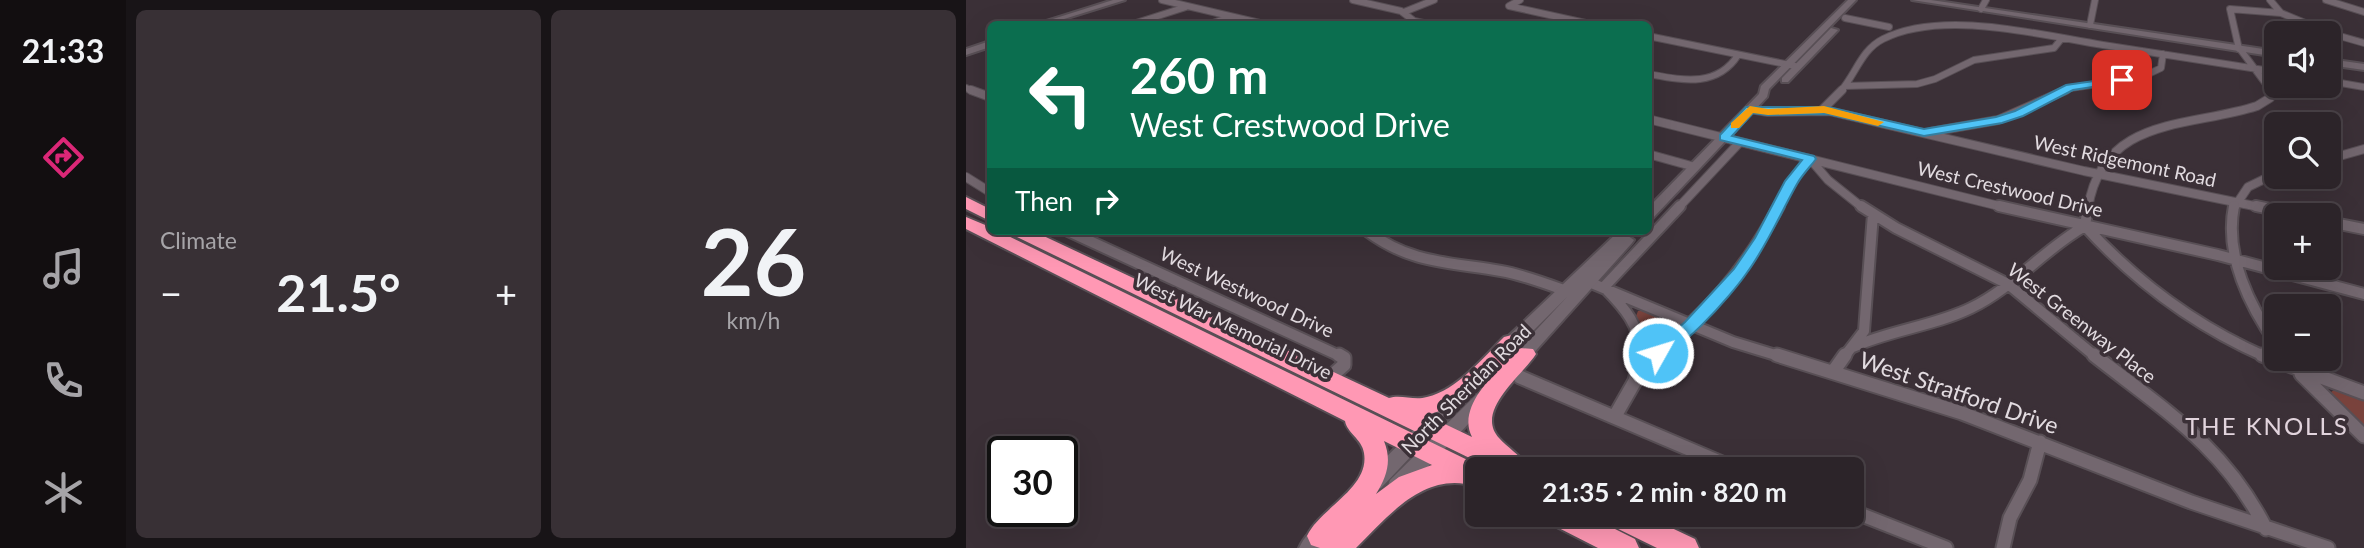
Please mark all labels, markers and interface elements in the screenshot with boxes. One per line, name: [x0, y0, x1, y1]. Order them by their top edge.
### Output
map controls: [2264, 21, 2341, 371]
button: sound: [2264, 21, 2341, 98]
text: 21:33: [22, 31, 104, 70]
text: 260 m: [1130, 46, 1268, 104]
icon: left: [1015, 49, 1106, 140]
pin: [2092, 50, 2152, 110]
icon: arrive: [2103, 61, 2141, 99]
text: West Crestwood Drive: [1130, 105, 1450, 144]
button: search: [2264, 112, 2341, 189]
street label: West Ridgemont Road: [2032, 130, 2218, 191]
icon: directions: [39, 133, 88, 182]
street label: West Crestwood Drive: [1915, 156, 2105, 221]
icon: right: [1087, 182, 1125, 220]
text: Then: [1015, 185, 1073, 217]
button: +: [2264, 203, 2341, 280]
text: 26: [701, 206, 806, 315]
text: Climate: [160, 226, 237, 254]
street label: West Westwood Drive: [1157, 241, 1338, 342]
icon: music: [39, 244, 88, 293]
street label: West Greenway Place: [2004, 258, 2161, 388]
text: 21.5°: [276, 261, 401, 323]
street label: West War Memorial Drive: [1131, 268, 1336, 383]
text: −: [160, 270, 182, 316]
text: +: [495, 270, 517, 316]
button: −: [2264, 294, 2341, 371]
text: km/h: [727, 306, 780, 334]
position arrow: [1621, 316, 1695, 390]
street label: North Sheridan Road: [1396, 319, 1535, 458]
street label: West Stratford Drive: [1856, 345, 2062, 439]
icon: phone: [39, 356, 88, 405]
district label: THE KNOLLS: [2185, 411, 2349, 440]
speed limit sign: 30: [987, 436, 1078, 527]
icon: climate: [39, 468, 88, 517]
text: 21:35 · 2 min · 820 m: [1542, 476, 1787, 508]

